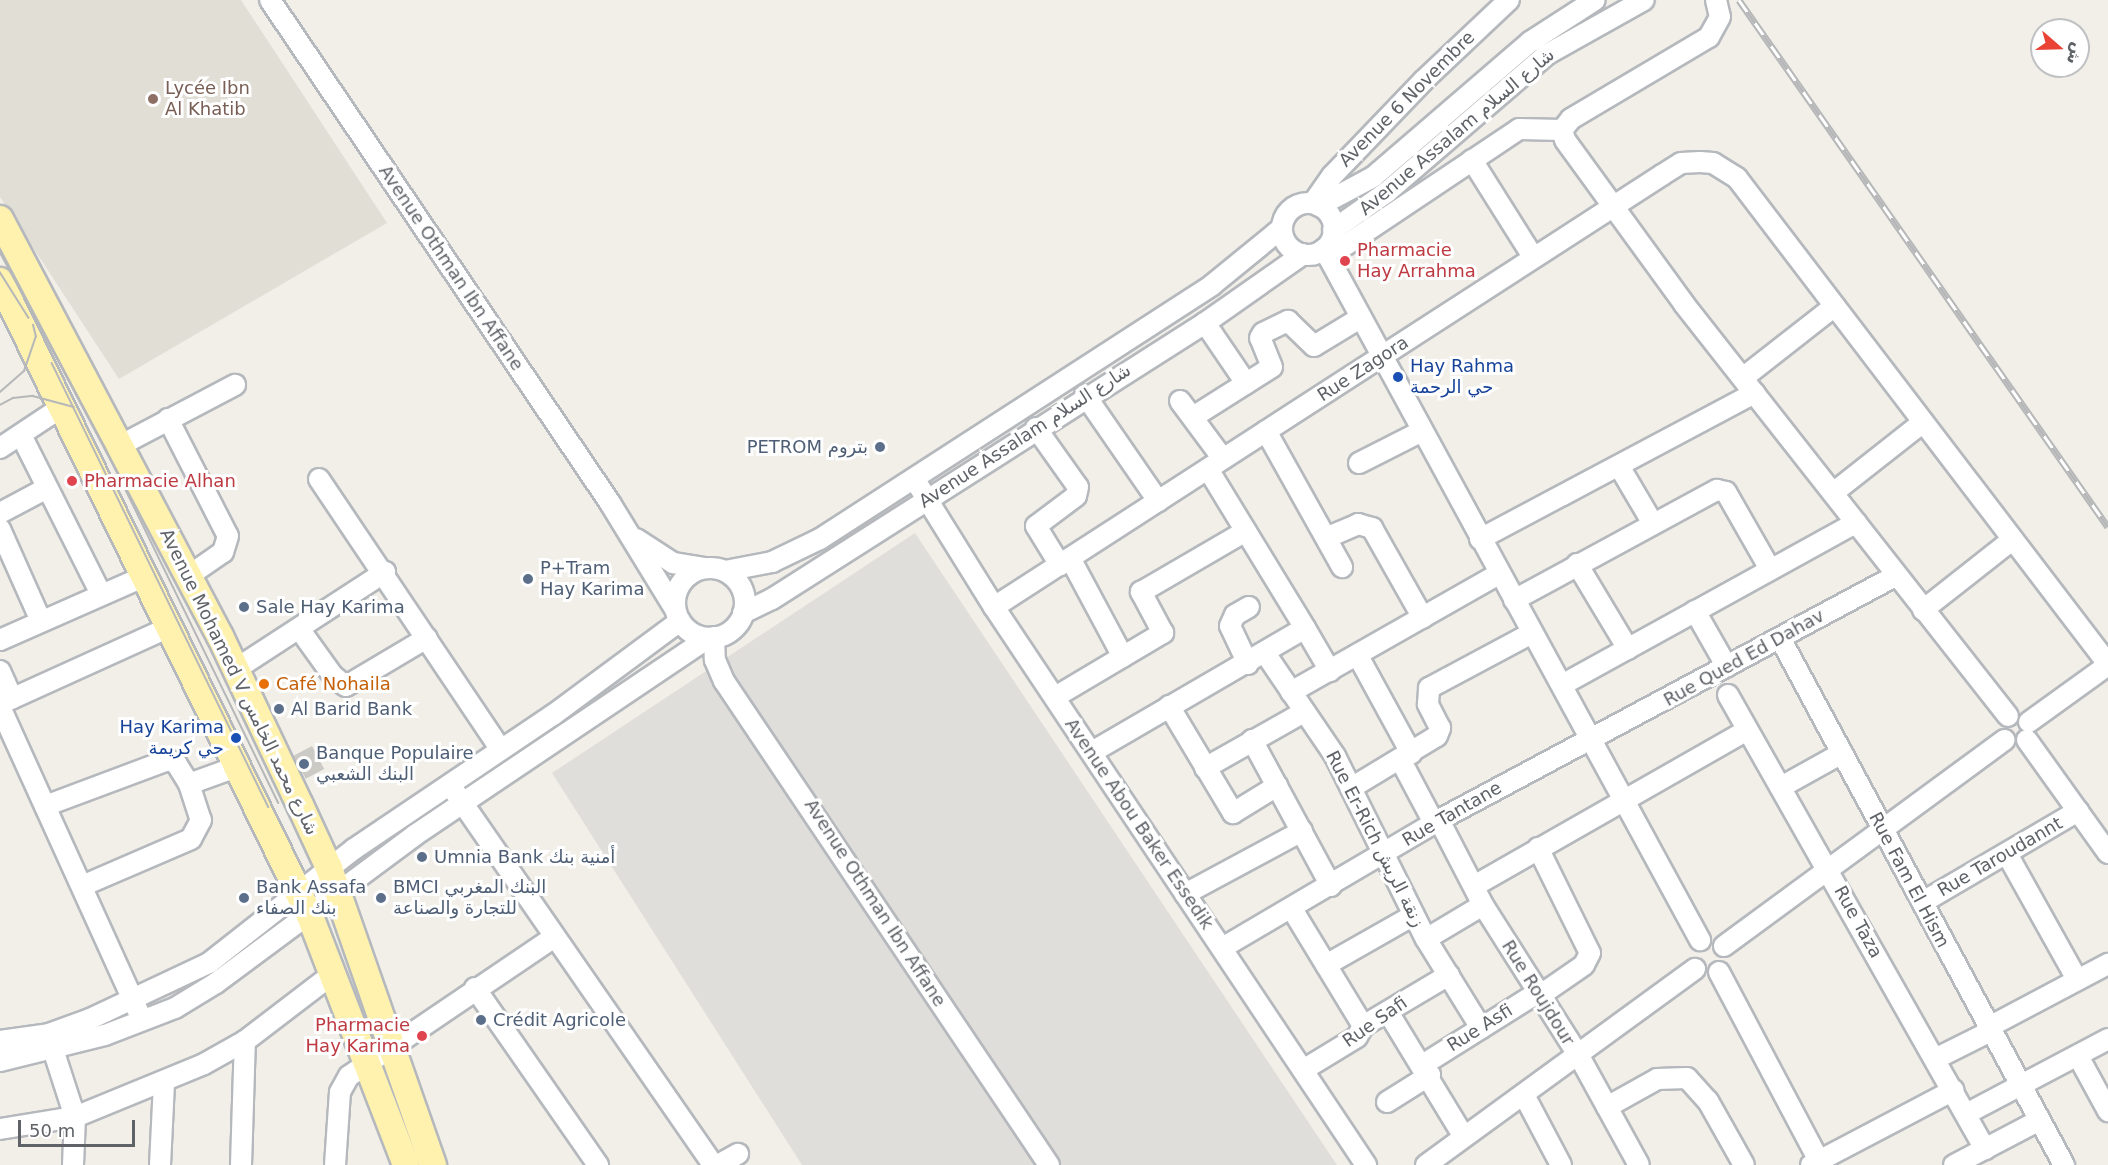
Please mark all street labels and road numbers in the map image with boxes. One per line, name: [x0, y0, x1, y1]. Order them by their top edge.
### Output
street label: Avenue 6 Novembre: [1335, 27, 1479, 171]
street label: Avenue Assalam شارع السلام: [1355, 44, 1559, 220]
street label: Avenue Othman Ibn Affane: [374, 161, 528, 375]
street label: Rue Zagora: [1313, 332, 1413, 406]
street label: Avenue Assalam شارع السلام: [915, 359, 1135, 513]
street label: Avenue Mohamed V شارع محمد الخامس: [155, 525, 323, 839]
street label: Rue Qued Ed Dahav: [1660, 605, 1828, 711]
street label: Avenue Abou Baker Essedik: [1060, 714, 1218, 934]
street label: Rue Er-Rich زنقة الريش: [1321, 747, 1429, 931]
street label: Rue Tantane: [1399, 777, 1505, 851]
street label: Avenue Othman Ibn Affane: [800, 795, 950, 1011]
street label: Rue Fam El Hism: [1864, 809, 1954, 951]
street label: Rue Taroudannt: [1934, 812, 2066, 902]
street label: Rue Taza: [1829, 882, 1887, 962]
street label: Rue Roujdour: [1497, 936, 1579, 1050]
street label: Rue Safi: [1339, 992, 1411, 1052]
street label: Rue Asfi: [1443, 1000, 1517, 1056]

